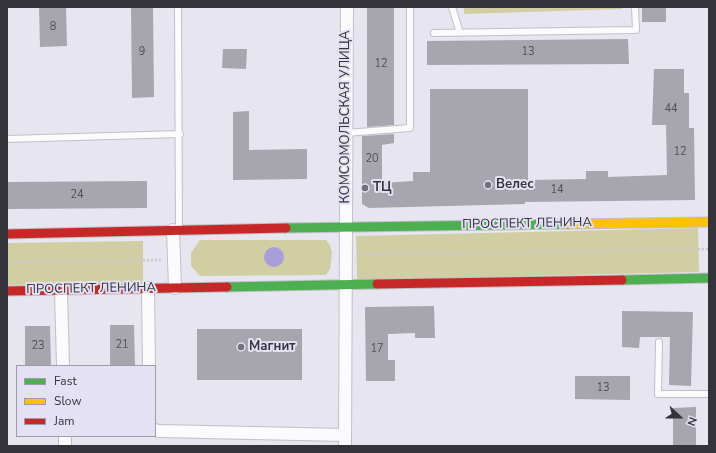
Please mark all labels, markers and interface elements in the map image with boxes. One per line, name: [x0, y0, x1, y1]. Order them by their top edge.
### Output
house number: 8: [50, 20, 56, 34]
street label: КОМСОМОЛЬСКАЯ УЛИЦА: [338, 31, 354, 203]
house number: 9: [139, 45, 145, 59]
house number: 13: [521, 45, 535, 59]
house number: 12: [374, 57, 388, 71]
house number: 44: [664, 102, 678, 116]
house number: 12: [673, 145, 687, 159]
house number: 20: [365, 152, 379, 166]
place label: Велес: [496, 177, 533, 193]
place label: ТЦ: [373, 180, 392, 196]
marker: Велес: [483, 180, 493, 190]
marker: ТЦ: [360, 183, 370, 193]
house number: 14: [550, 183, 564, 197]
house number: 24: [70, 188, 84, 202]
street label: ПРОСПЕКТ ЛЕНИНА: [462, 215, 592, 233]
street label: ПРОСПЕКТ ЛЕНИНА: [26, 280, 156, 298]
house number: 21: [115, 338, 129, 352]
house number: 23: [31, 339, 45, 353]
place label: Магнит: [249, 339, 295, 355]
marker: Магнит: [236, 342, 246, 352]
house number: 17: [370, 342, 384, 356]
legend: [16, 365, 156, 437]
text: Fast: [54, 373, 77, 389]
house number: 13: [596, 381, 610, 395]
text: Slow: [54, 393, 82, 409]
north arrow: [660, 397, 700, 437]
text: Jam: [54, 413, 75, 429]
text: N: [683, 415, 700, 428]

